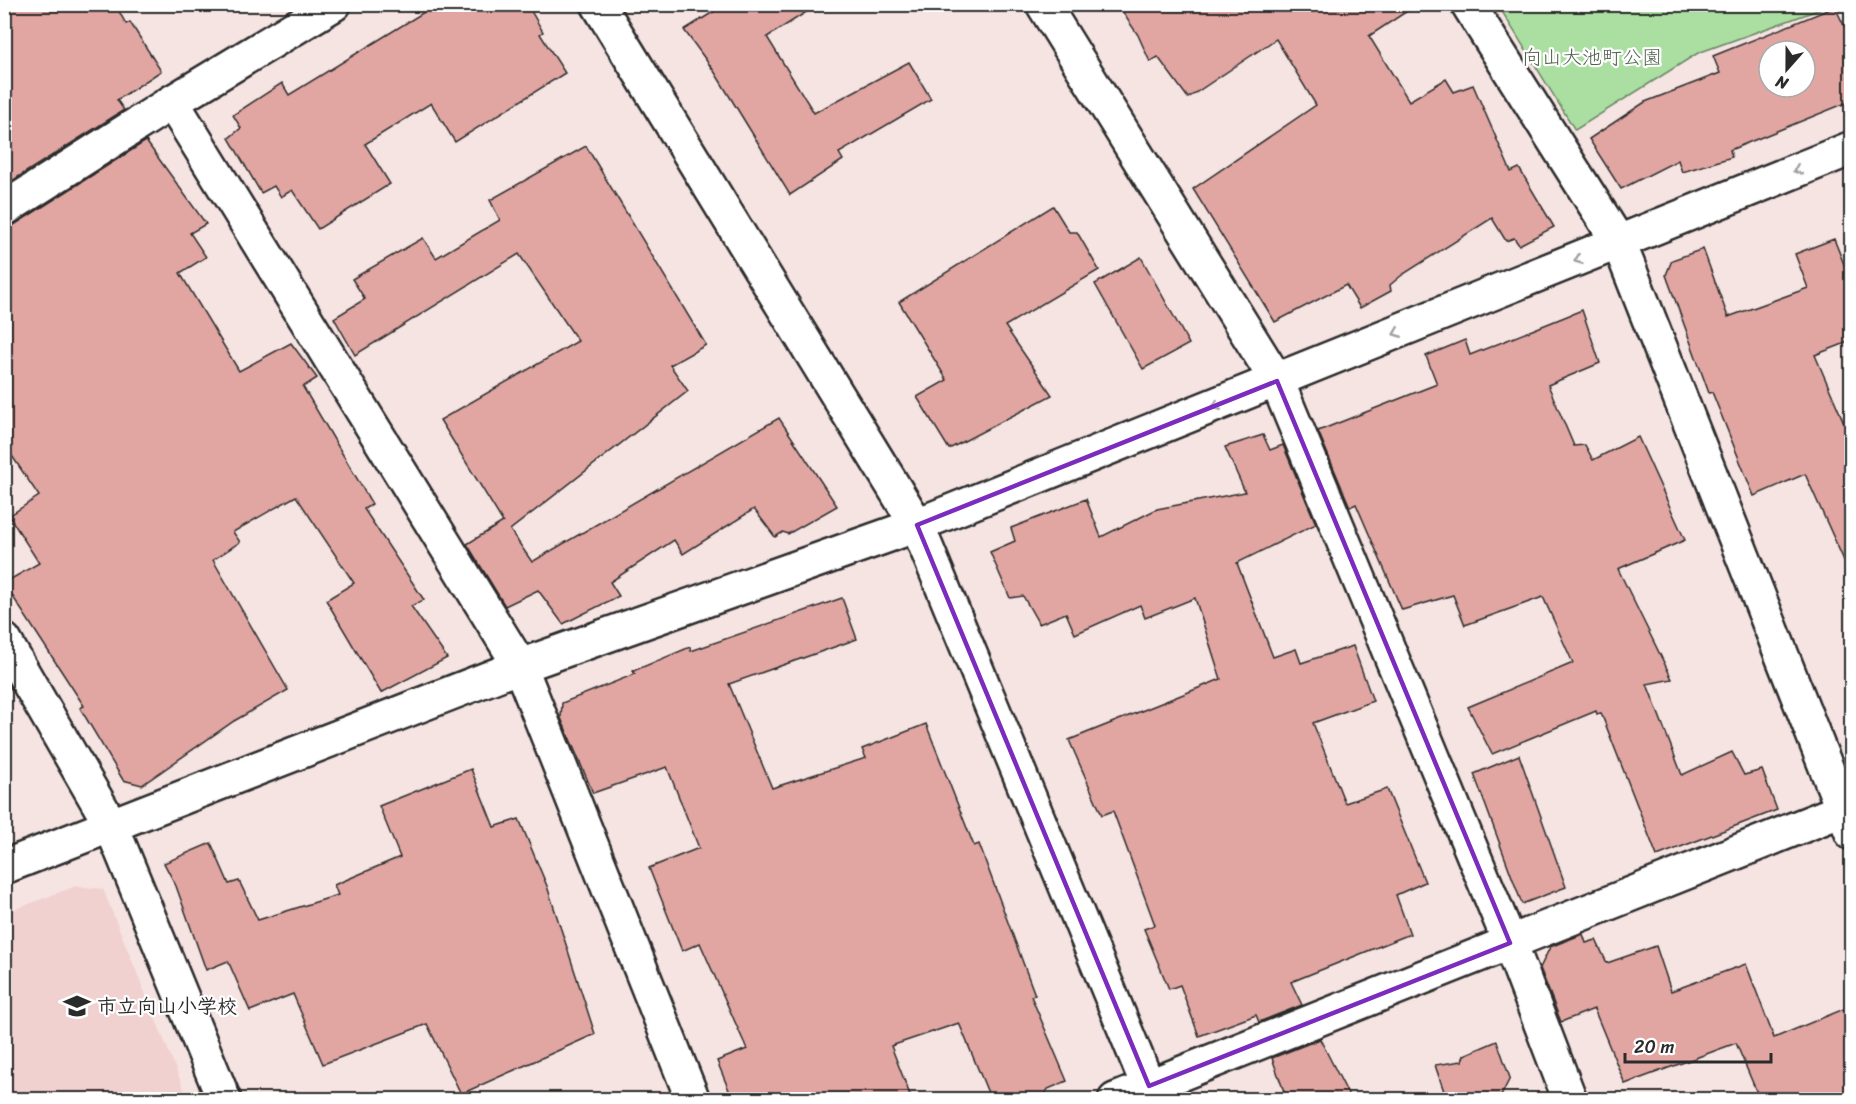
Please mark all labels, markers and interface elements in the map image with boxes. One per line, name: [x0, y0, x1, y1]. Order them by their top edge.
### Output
north arrow: [1757, 39, 1817, 99]
park label: 向山大池町公園: [1522, 40, 1662, 75]
text: N: [1771, 67, 1793, 98]
one-way arrow: [1793, 163, 1804, 175]
one-way arrow: [1573, 253, 1584, 265]
one-way arrow: [1393, 326, 1404, 338]
one-way arrow: [1212, 399, 1223, 411]
place label: 市立向山小学校: [97, 989, 237, 1024]
school or university icon: 市立向山小学校: [62, 991, 92, 1021]
scale bar: [1625, 1026, 1770, 1064]
text: 20 m: [1634, 1031, 1674, 1063]

